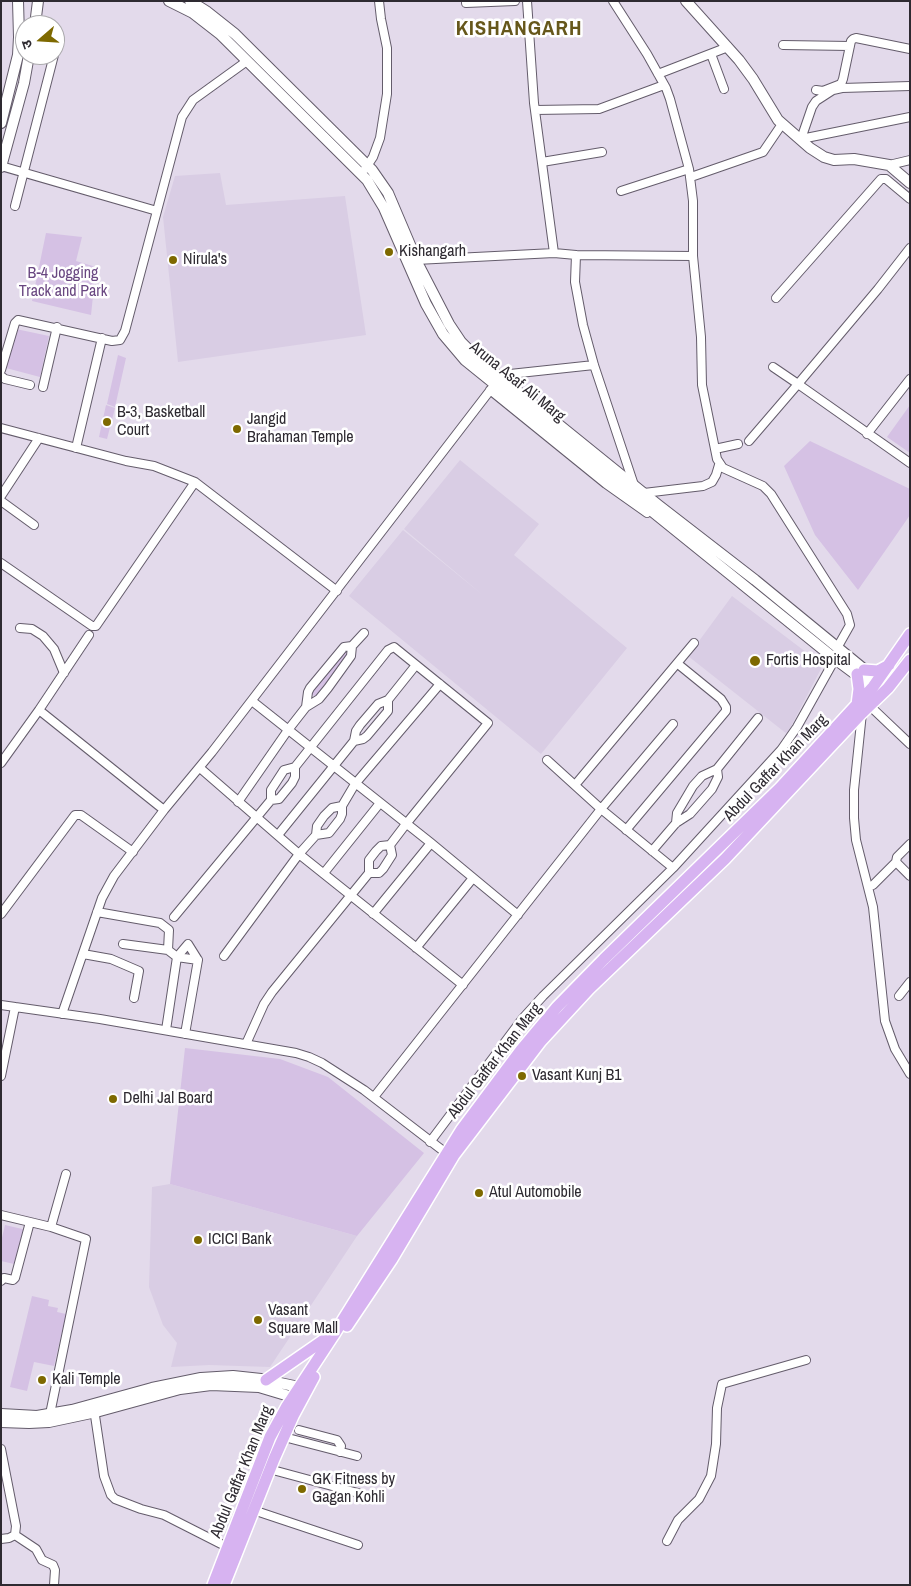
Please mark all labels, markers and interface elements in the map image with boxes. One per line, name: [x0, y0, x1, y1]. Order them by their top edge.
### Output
north arrow: [15, 15, 65, 65]
district label: KISHANGARH: [454, 16, 584, 42]
text: उ: [17, 38, 37, 51]
place label: Kishangarh: [399, 242, 466, 262]
marker: Kishangarh: [383, 246, 395, 258]
place label: Nirula's: [183, 250, 227, 270]
marker: Nirula's: [167, 254, 179, 266]
park label: B-4 Jogging Track and Park: [19, 264, 107, 302]
street label: Aruna Asaf Ali Marg: [465, 338, 569, 426]
place label: B-3, Basketball Court: [117, 403, 205, 441]
place label: Jangid Brahaman Temple: [247, 410, 353, 448]
marker: B-3, Basketball Court: [101, 416, 113, 428]
marker: Jangid Brahaman Temple: [231, 423, 243, 435]
place label: Fortis Hospital: [766, 651, 851, 671]
marker: Fortis Hospital: [748, 654, 762, 668]
street label: Abdul Gaffar Khan Marg: [720, 711, 832, 825]
street label: Abdul Gaffar Khan Marg: [444, 999, 546, 1123]
place label: Vasant Kunj B1: [532, 1066, 621, 1086]
marker: Vasant Kunj B1: [516, 1070, 528, 1082]
place label: Delhi Jal Board: [123, 1089, 213, 1109]
marker: Delhi Jal Board: [107, 1093, 119, 1105]
place label: Atul Automobile: [489, 1183, 582, 1203]
marker: Atul Automobile: [473, 1187, 485, 1199]
place label: ICICI Bank: [208, 1230, 271, 1250]
marker: ICICI Bank: [192, 1234, 204, 1246]
place label: Vasant Square Mall: [268, 1301, 338, 1339]
marker: Vasant Square Mall: [252, 1314, 264, 1326]
place label: Kali Temple: [52, 1370, 121, 1390]
marker: Kali Temple: [36, 1374, 48, 1386]
street label: Abdul Gaffar Khan Marg: [207, 1403, 277, 1541]
place label: GK Fitness by Gagan Kohli: [312, 1470, 395, 1508]
marker: GK Fitness by Gagan Kohli: [296, 1483, 308, 1495]

